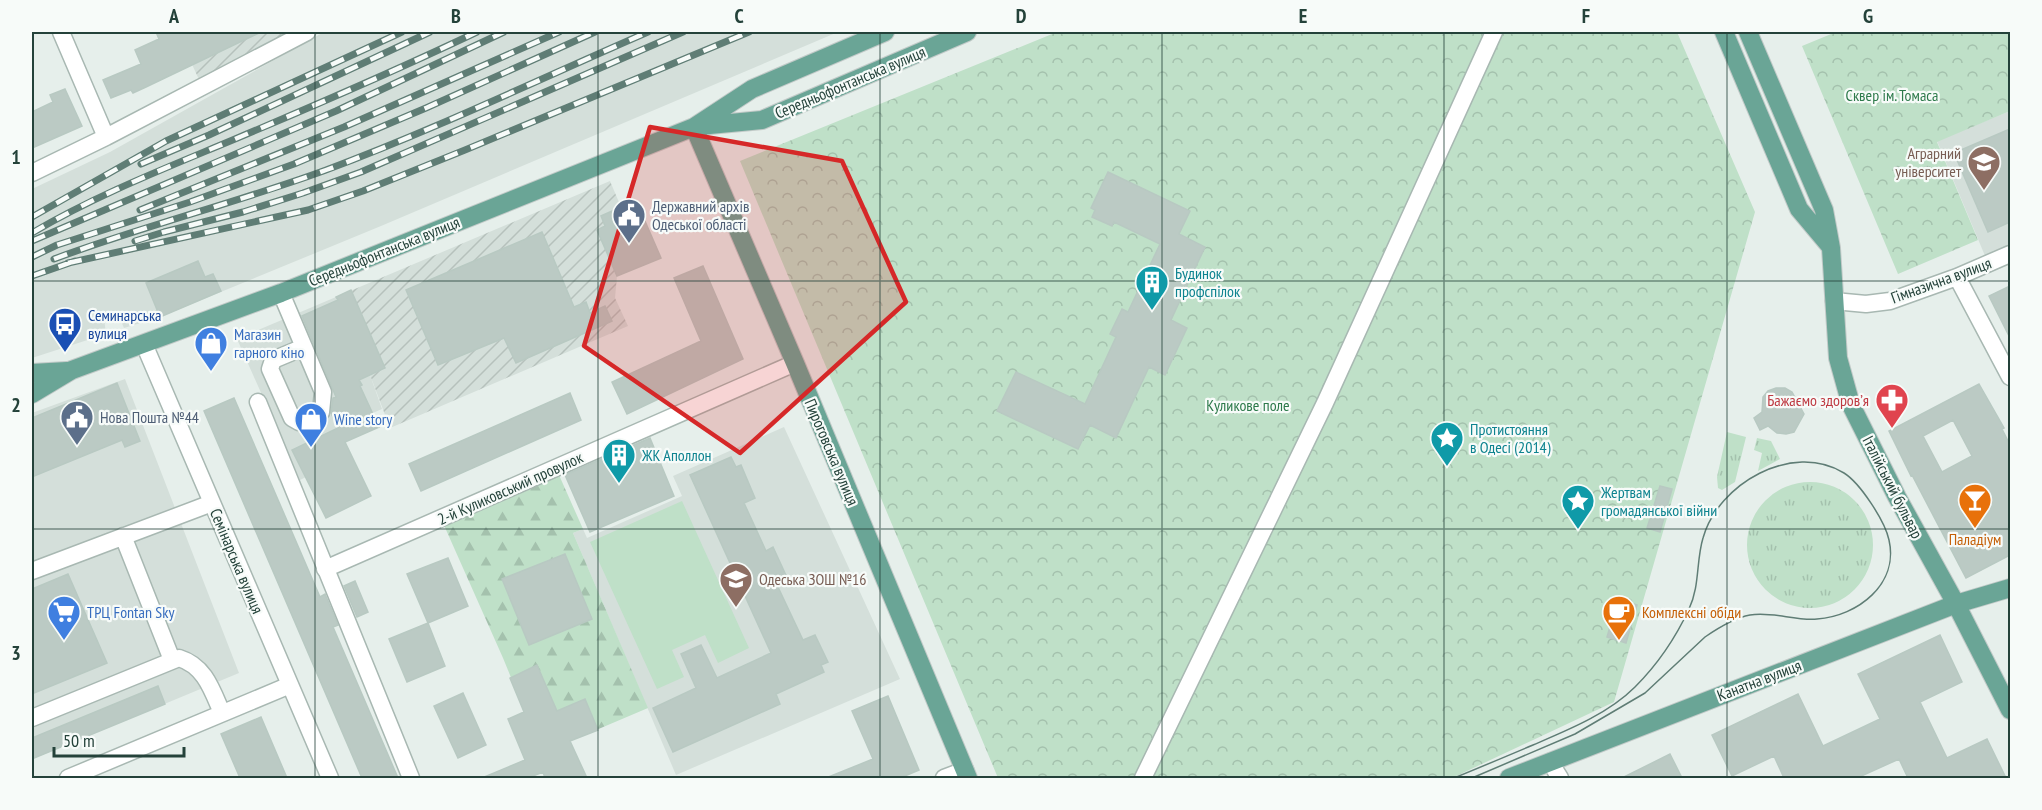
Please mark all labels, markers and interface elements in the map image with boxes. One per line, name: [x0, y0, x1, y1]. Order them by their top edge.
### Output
text: A: [168, 3, 180, 29]
text: B: [451, 3, 461, 29]
text: C: [734, 3, 744, 29]
text: D: [1016, 3, 1027, 29]
text: E: [1299, 3, 1307, 29]
text: F: [1582, 3, 1590, 29]
text: G: [1863, 3, 1873, 29]
street label: Середньофонтанська вулиця: [772, 41, 928, 123]
park label: Сквер ім. Томаса: [1846, 85, 1938, 105]
place label: Аграрний університет: [1895, 143, 1962, 181]
text: 1: [11, 144, 21, 170]
school or university icon: Аграрний університет: [1966, 144, 2002, 191]
place label: Державний архів Одеської області: [652, 196, 749, 234]
public building icon: Державний архів Одеської області: [611, 197, 647, 244]
street label: Середньофонтанська вулиця: [305, 211, 463, 291]
street label: Гімназична вулиця: [1888, 253, 1994, 307]
place label: Будинок профспілок: [1175, 263, 1241, 301]
building icon: Будинок профспілок: [1134, 264, 1170, 311]
place label: Семинарська вулиця: [88, 305, 162, 343]
bus stop icon: Семинарська вулиця: [47, 306, 83, 353]
place label: Магазин гарного кіно: [234, 324, 304, 362]
shop icon: Магазин гарного кіно: [193, 325, 229, 372]
pharmacy icon: Бажаємо здоровʼя: [1874, 382, 1910, 429]
place label: Бажаємо здоровʼя: [1767, 390, 1869, 410]
text: 2: [11, 392, 21, 418]
park label: Куликове поле: [1206, 395, 1290, 415]
street label: Пироговська вулиця: [801, 396, 863, 508]
public building icon: Нова Пошта №44: [59, 399, 95, 446]
shop icon: Wine story: [293, 401, 329, 448]
place label: Нова Пошта №44: [100, 407, 199, 427]
place label: Wine story: [334, 409, 392, 429]
place label: Протистояння в Одесі (2014): [1470, 419, 1551, 457]
place icon: Протистояння в Одесі (2014): [1429, 420, 1465, 467]
street label: Італійський бульвар: [1859, 432, 1927, 542]
building icon: ЖК Аполлон: [601, 437, 637, 484]
place label: ЖК Аполлон: [641, 445, 712, 465]
street label: 2-й Куликовський провулок: [434, 447, 586, 529]
place label: Жертвам громадянської війни: [1600, 482, 1717, 520]
bar icon: Паладіум: [1957, 482, 1993, 529]
place icon: Жертвам громадянської війни: [1560, 483, 1596, 530]
street label: Семінарська вулиця: [206, 505, 268, 617]
place label: Паладіум: [1949, 529, 2001, 549]
school or university icon: Одеська ЗОШ №16: [718, 561, 754, 608]
place label: Одеська ЗОШ №16: [759, 569, 867, 589]
supermarket icon: ТРЦ Fontan Sky: [46, 594, 82, 641]
cafe icon: Комплексні обіди: [1601, 594, 1637, 641]
place label: ТРЦ Fontan Sky: [87, 602, 174, 622]
place label: Комплексні обіди: [1642, 602, 1741, 622]
text: 3: [11, 640, 21, 666]
street label: Канатна вулиця: [1714, 655, 1804, 705]
scale bar: [54, 720, 184, 758]
text: 50 m: [63, 729, 95, 752]

